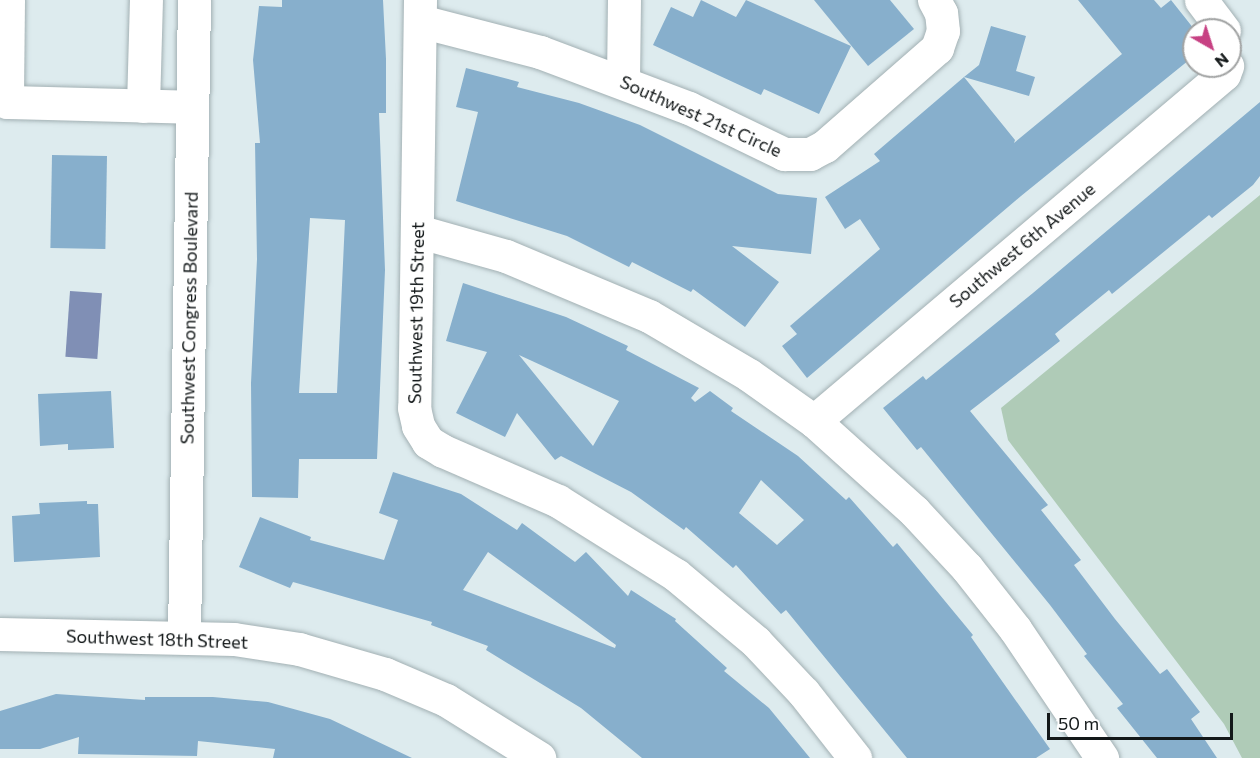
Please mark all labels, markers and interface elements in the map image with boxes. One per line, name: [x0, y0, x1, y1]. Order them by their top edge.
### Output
north arrow: [1182, 18, 1242, 78]
text: N: [1212, 50, 1233, 72]
street label: Southwest 21st Circle: [617, 71, 785, 161]
street label: Southwest 6th Avenue: [945, 178, 1099, 312]
street label: Southwest Congress Boulevard: [176, 191, 202, 445]
street label: Southwest 19th Street: [404, 222, 428, 404]
street label: Southwest 18th Street: [66, 625, 248, 653]
scale bar: [1050, 701, 1236, 739]
text: 50 m: [1058, 712, 1099, 734]

